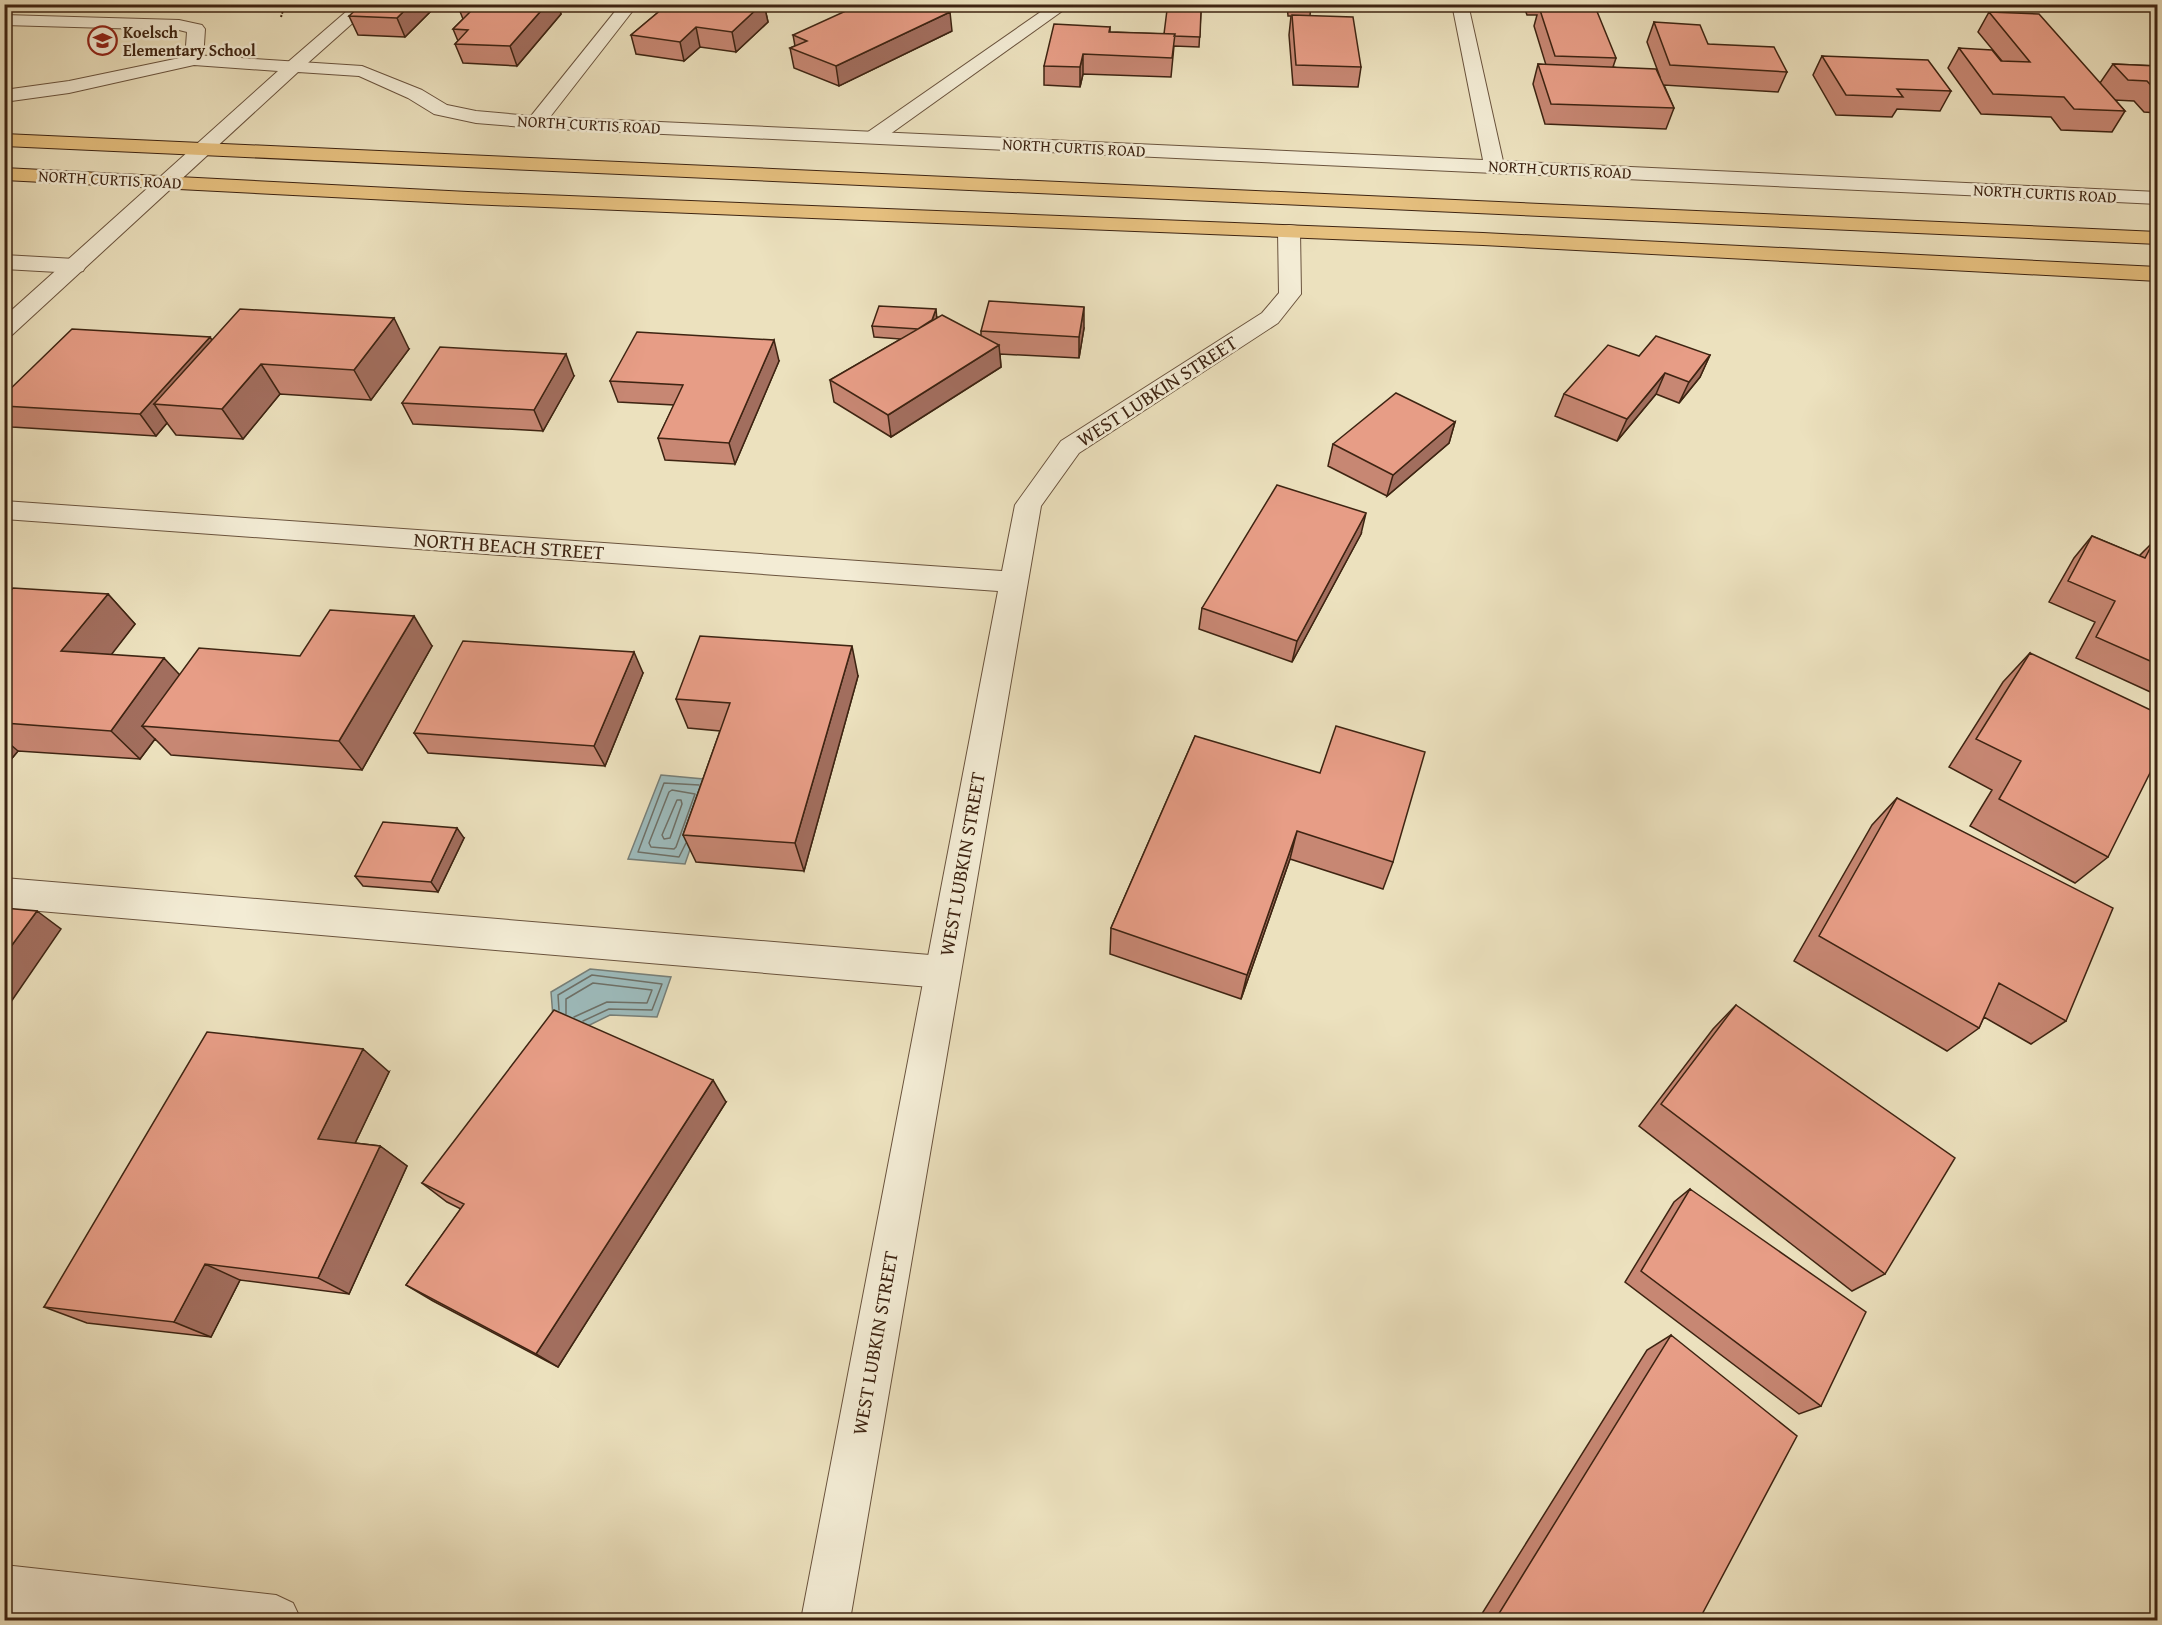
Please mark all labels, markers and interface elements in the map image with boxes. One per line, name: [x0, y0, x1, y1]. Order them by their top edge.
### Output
place label: Koelsch Elementary School: [123, 20, 256, 62]
school or university icon: Koelsch Elementary School: [86, 25, 118, 57]
street label: NORTH CURTIS ROAD: [517, 108, 662, 140]
street label: NORTH CURTIS ROAD: [1002, 131, 1147, 163]
street label: NORTH CURTIS ROAD: [1488, 153, 1633, 185]
street label: NORTH CURTIS ROAD: [38, 163, 183, 195]
street label: NORTH CURTIS ROAD: [1973, 177, 2118, 209]
street label: WEST LUBKIN STREET: [1071, 328, 1243, 453]
street label: NORTH BEACH STREET: [413, 524, 605, 567]
street label: WEST LUBKIN STREET: [931, 770, 992, 958]
street label: WEST LUBKIN STREET: [844, 1249, 905, 1437]

